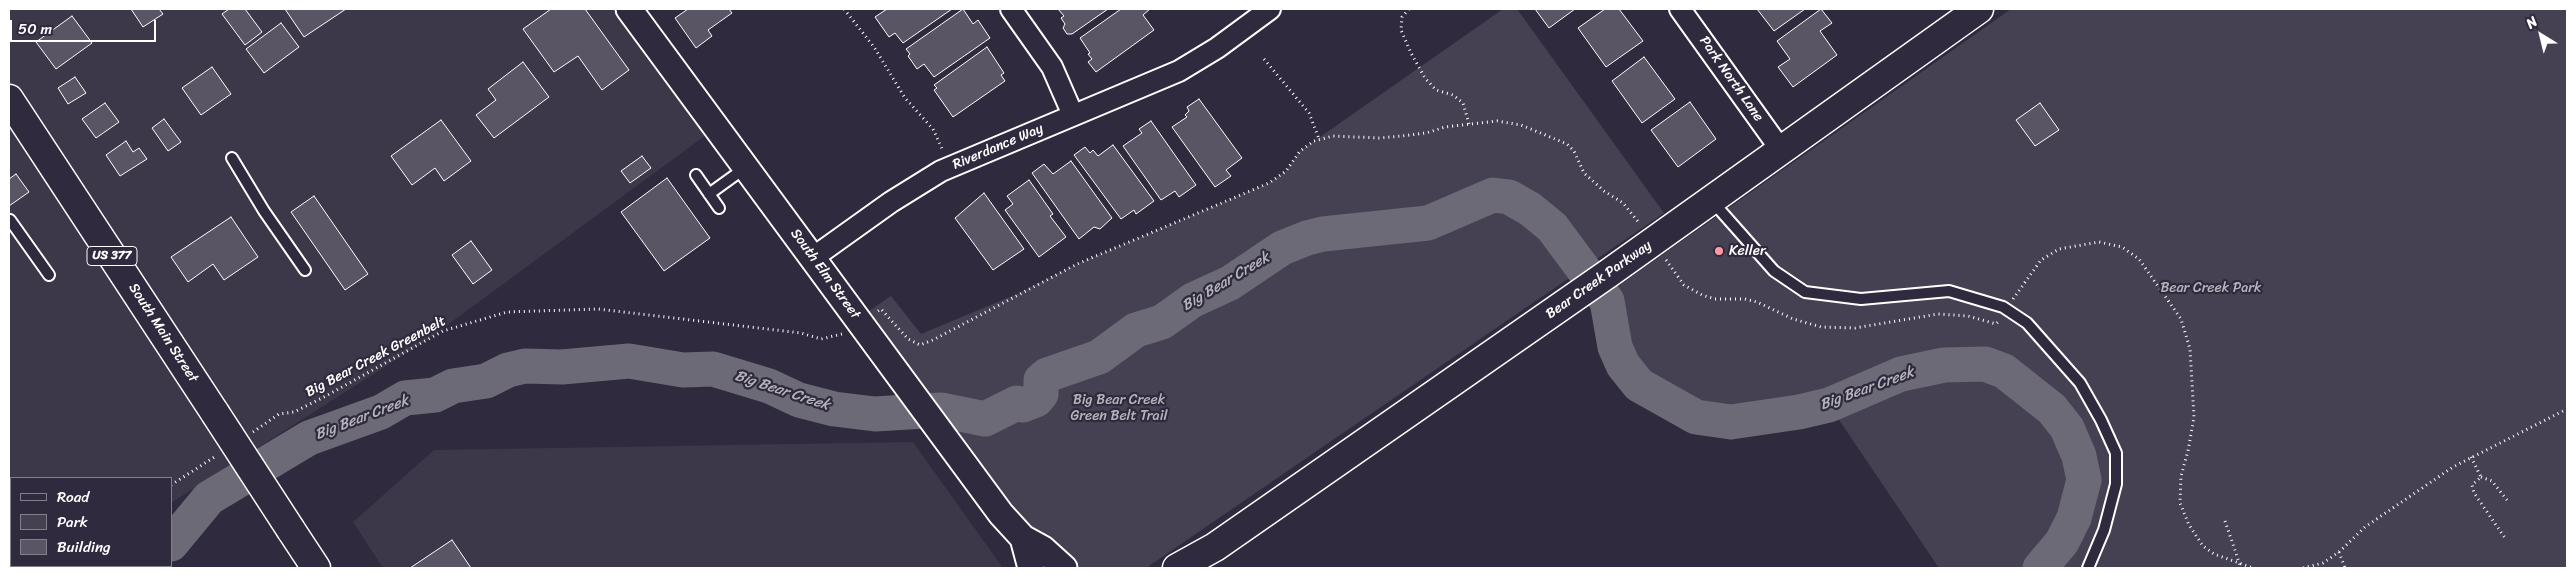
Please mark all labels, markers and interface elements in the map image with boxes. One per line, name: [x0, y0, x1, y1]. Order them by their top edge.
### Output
scale bar: [12, 10, 159, 42]
north arrow: [2516, 10, 2566, 60]
text: N: [2521, 10, 2543, 35]
text: 50 m: [18, 16, 52, 42]
street label: Park North Lane: [1695, 33, 1767, 125]
street label: Riverdance Way: [950, 120, 1046, 174]
street label: South Elm Street: [787, 226, 863, 322]
street label: Bear Creek Parkway: [1543, 237, 1655, 323]
place label: Keller: [1729, 243, 1766, 259]
marker: Keller: [1713, 245, 1725, 257]
road number: US 377: [87, 247, 137, 266]
water label: Big Bear Creek: [1179, 249, 1273, 315]
street label: South Main Street: [125, 280, 201, 386]
park label: Bear Creek Park: [2160, 280, 2262, 296]
street label: Big Bear Creek Greenbelt: [303, 313, 449, 401]
water label: Big Bear Creek: [1818, 364, 1916, 414]
water label: Big Bear Creek: [732, 367, 832, 415]
water label: Big Bear Creek: [313, 392, 411, 444]
park label: Big Bear Creek Green Belt Trail: [1071, 392, 1167, 424]
legend: [10, 477, 172, 567]
text: Road: [57, 484, 89, 510]
text: Park: [57, 509, 88, 535]
text: Building: [57, 534, 111, 560]

